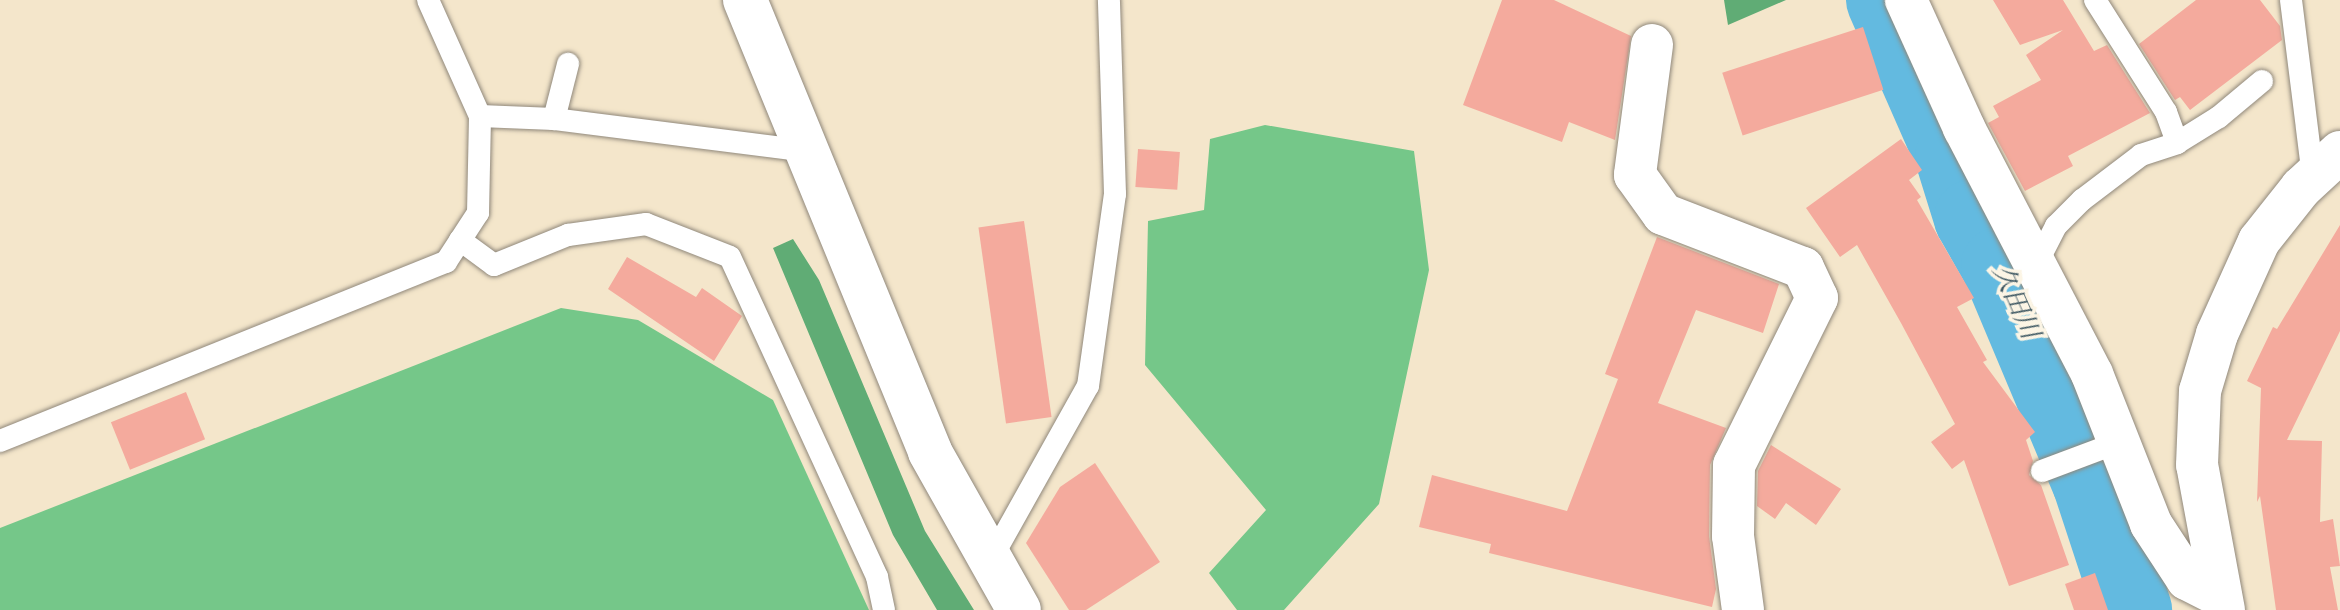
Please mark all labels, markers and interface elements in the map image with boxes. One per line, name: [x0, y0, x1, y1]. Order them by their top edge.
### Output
water label: 久田川: [1985, 260, 2045, 344]

